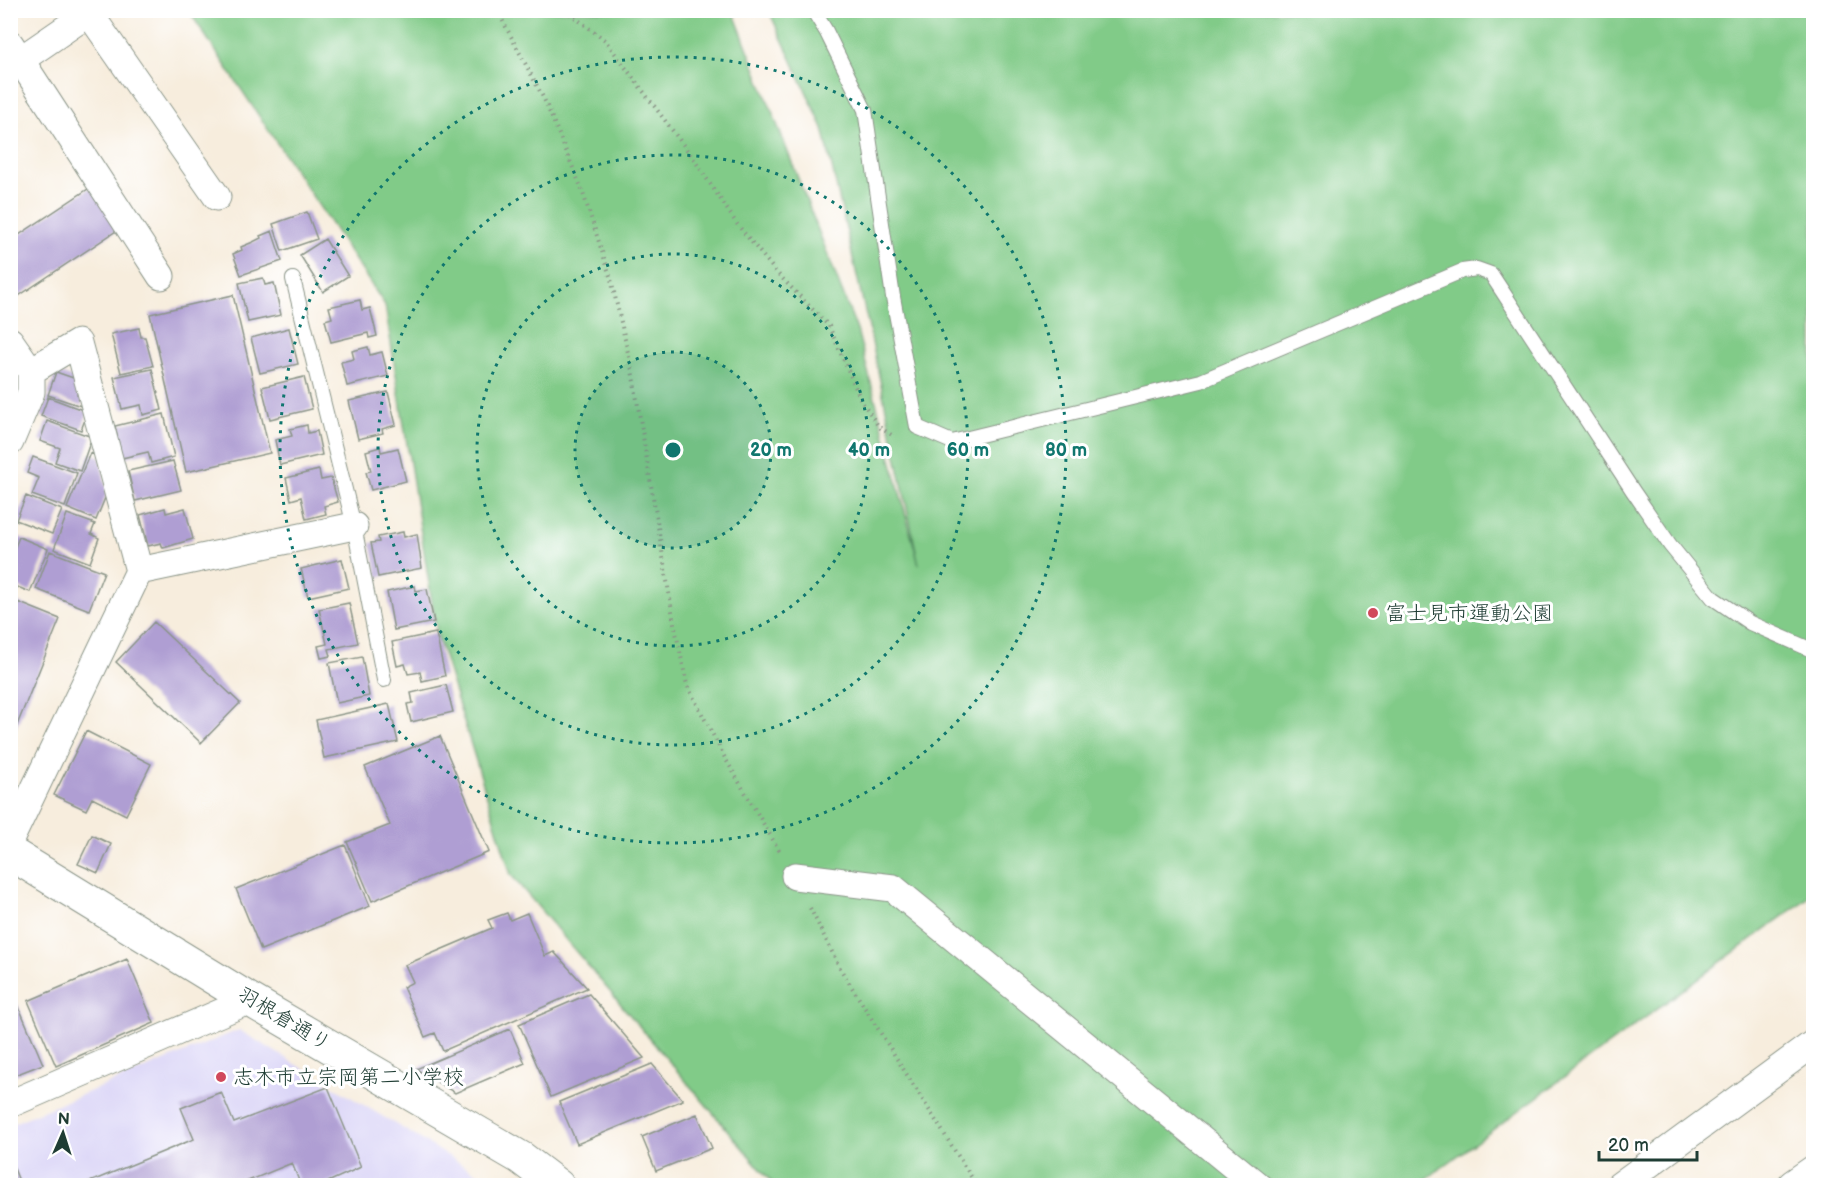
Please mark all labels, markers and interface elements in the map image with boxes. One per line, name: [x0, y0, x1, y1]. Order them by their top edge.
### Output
centre of rings: [663, 440, 683, 460]
text: 20 m: [750, 440, 792, 461]
text: 40 m: [848, 440, 890, 461]
text: 60 m: [947, 440, 989, 461]
text: 80 m: [1045, 440, 1087, 461]
place label: 富士見市運動公園: [1385, 601, 1553, 626]
marker: 富士見市運動公園: [1366, 606, 1380, 620]
street label: 羽根倉通り: [233, 981, 335, 1057]
place label: 志木市立宗岡第二小学校: [233, 1065, 464, 1090]
marker: 志木市立宗岡第二小学校: [214, 1070, 228, 1084]
north arrow: [33, 1103, 93, 1163]
text: N: [57, 1110, 70, 1129]
scale bar: [1599, 1124, 1696, 1162]
text: 20 m: [1608, 1135, 1649, 1156]

